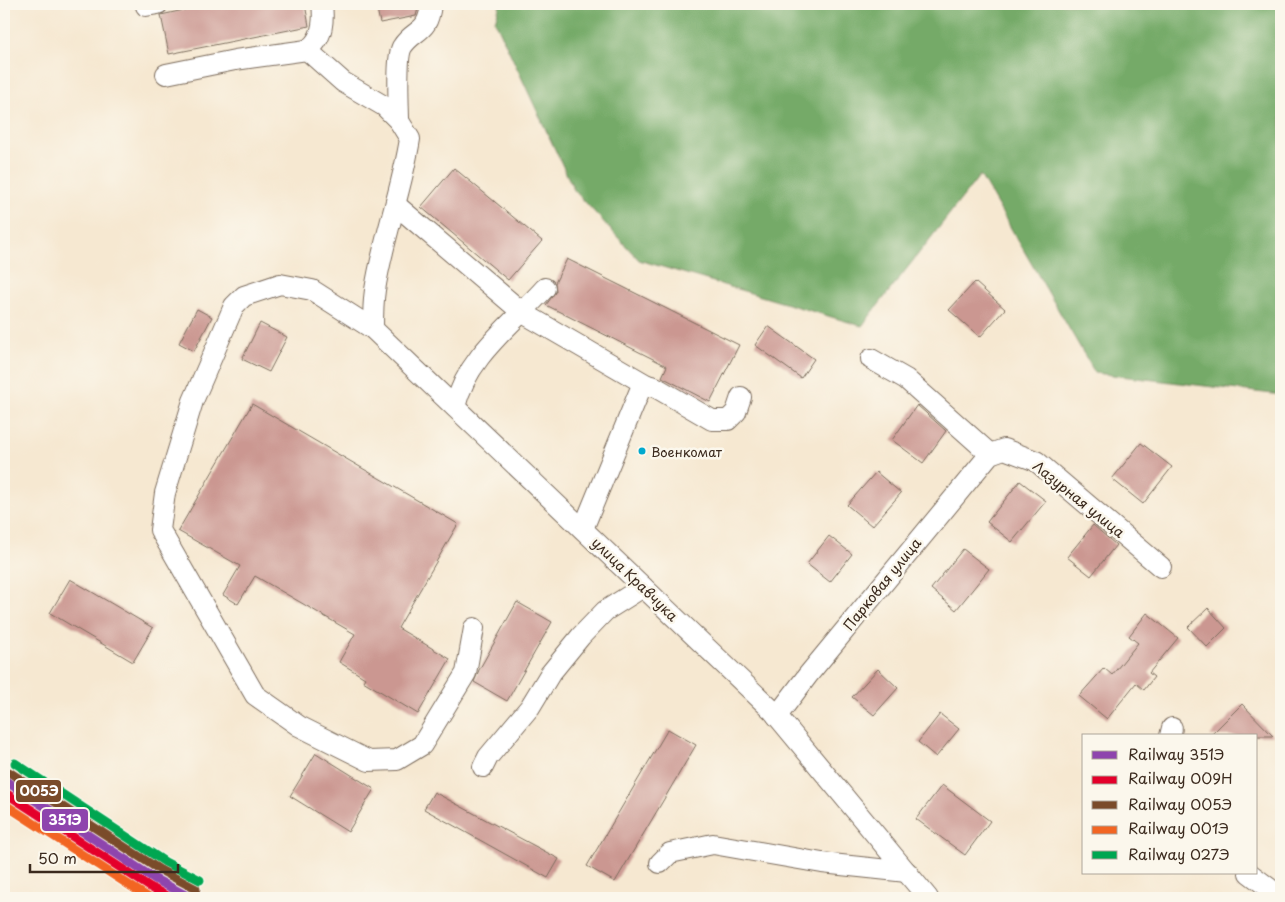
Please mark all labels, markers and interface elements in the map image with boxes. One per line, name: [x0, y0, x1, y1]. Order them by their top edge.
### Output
place label: Военкомат: [651, 442, 723, 461]
marker: Военкомат: [637, 446, 647, 456]
street label: Лазурная улица: [1029, 455, 1129, 543]
street label: улица Кравчука: [587, 532, 683, 626]
street label: Парковая улица: [838, 533, 926, 635]
legend: [1082, 734, 1258, 874]
text: Railway 351Э: [1128, 742, 1224, 765]
text: Railway 009Н: [1128, 766, 1233, 789]
line badge: 005Э: [15, 779, 62, 803]
text: 005Э: [19, 780, 59, 801]
text: Railway 005Э: [1128, 792, 1232, 815]
line badge: 351Э: [41, 808, 89, 832]
text: 351Э: [48, 809, 82, 830]
text: Railway 001Э: [1128, 816, 1229, 839]
scale bar: [30, 842, 178, 874]
text: Railway 027Э: [1128, 842, 1230, 865]
text: 50 m: [38, 846, 77, 869]

